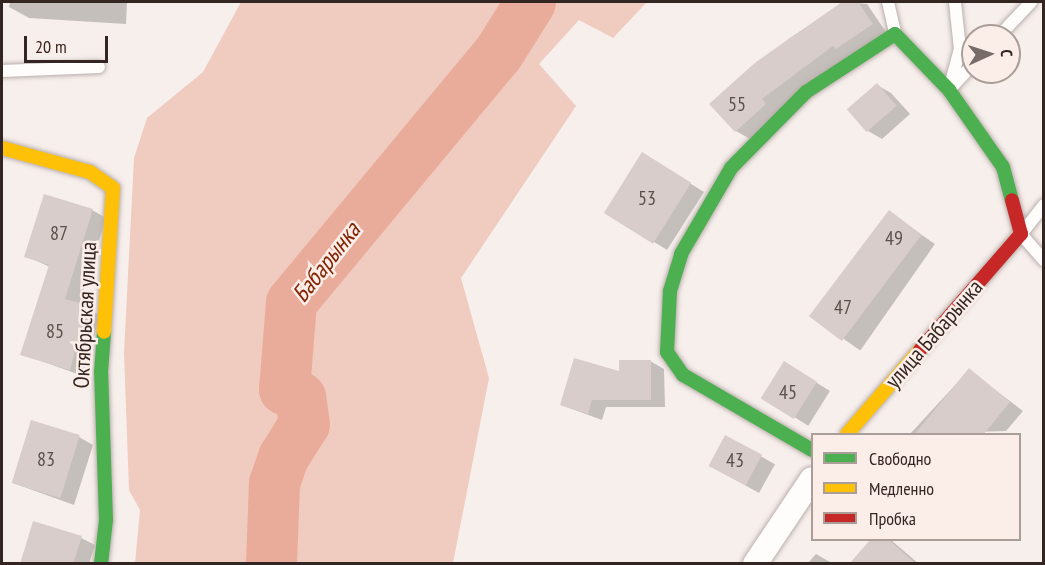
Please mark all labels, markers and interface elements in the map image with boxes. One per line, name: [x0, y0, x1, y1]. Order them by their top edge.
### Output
scale bar: [27, 24, 111, 62]
north arrow: [961, 24, 1021, 84]
text: 20 m: [35, 35, 67, 58]
text: С: [997, 49, 1017, 57]
house number: 55: [728, 92, 746, 116]
house number: 53: [638, 186, 656, 210]
water label: Бабарынка: [286, 217, 366, 307]
house number: 87: [50, 221, 68, 245]
house number: 49: [885, 226, 903, 250]
street label: Октябрьская улица: [68, 241, 102, 389]
street label: улица Бабарынка: [880, 274, 988, 394]
house number: 47: [834, 295, 852, 319]
house number: 85: [46, 319, 64, 343]
house number: 45: [779, 380, 797, 404]
legend: [811, 433, 1021, 541]
house number: 83: [37, 447, 55, 471]
text: Свободно: [869, 447, 931, 470]
house number: 43: [726, 448, 744, 472]
text: Медленно: [869, 477, 934, 500]
text: Пробка: [869, 507, 916, 530]

